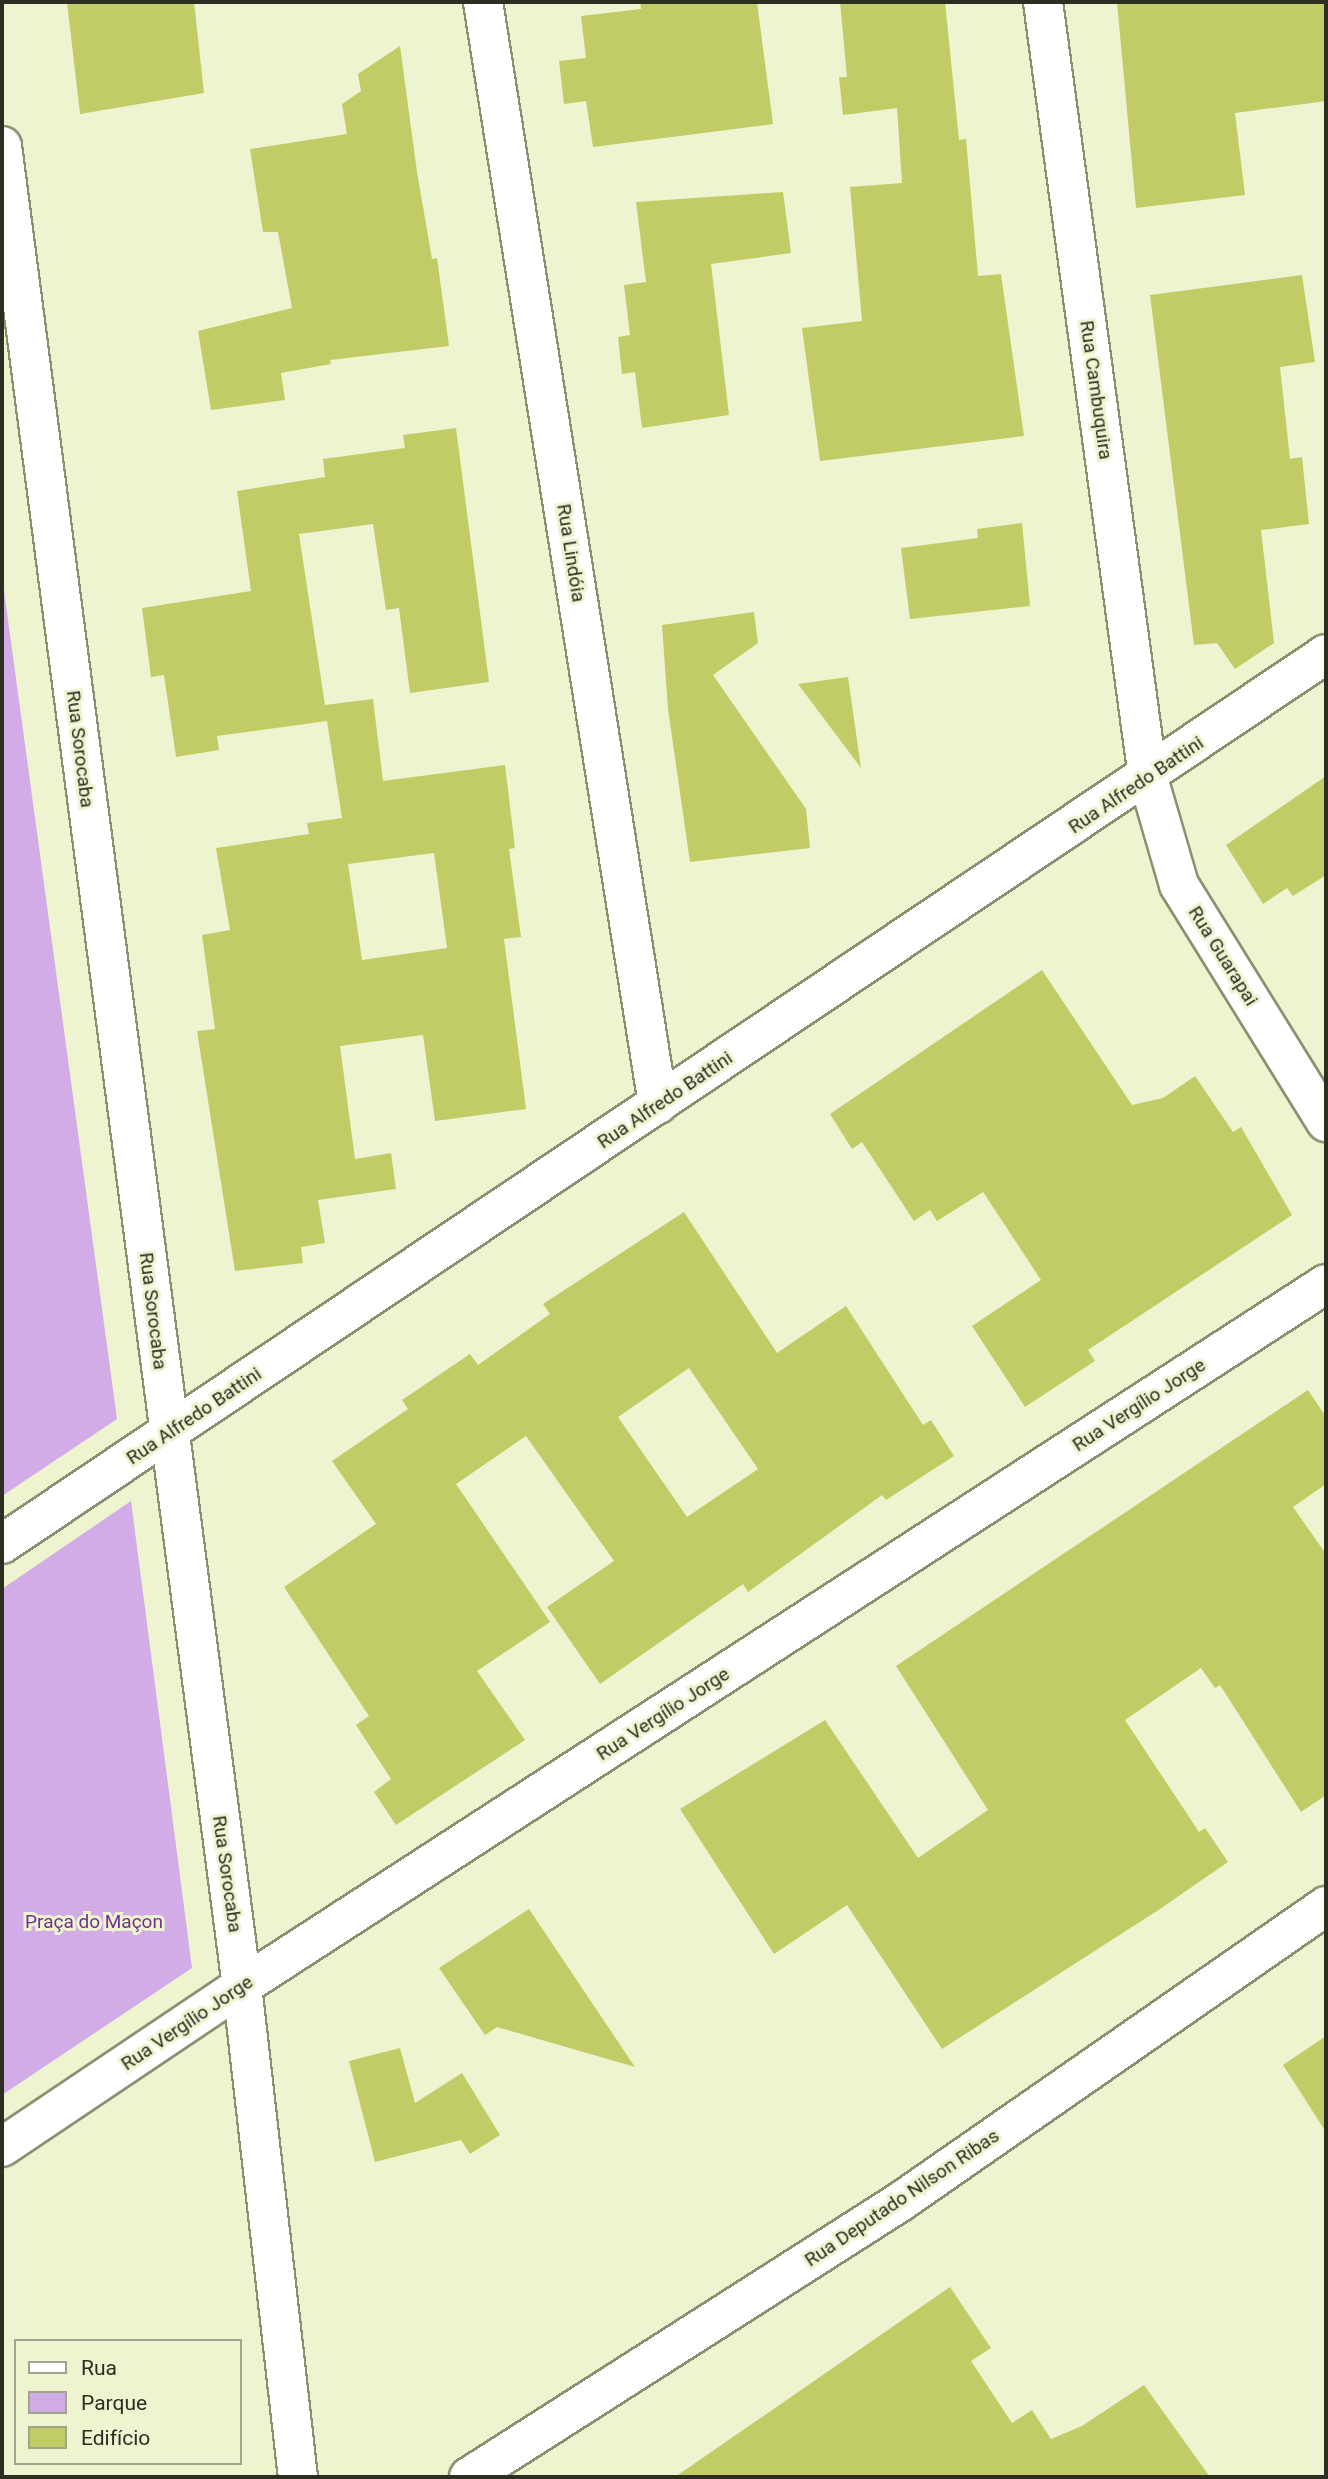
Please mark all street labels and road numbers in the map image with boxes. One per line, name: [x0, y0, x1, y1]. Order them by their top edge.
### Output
street label: Rua Cambuquira: [1075, 319, 1117, 461]
street label: Rua Lindóia: [552, 502, 590, 604]
street label: Rua Sorocaba: [62, 689, 98, 809]
street label: Rua Alfredo Battini: [1064, 731, 1208, 839]
street label: Rua Guarapai: [1183, 902, 1263, 1010]
street label: Rua Alfredo Battini: [593, 1046, 737, 1154]
street label: Rua Sorocaba: [135, 1251, 171, 1371]
street label: Rua Vergílio Jorge: [1068, 1354, 1210, 1456]
street label: Rua Alfredo Battini: [122, 1362, 266, 1470]
street label: Rua Vergílio Jorge: [592, 1663, 734, 1765]
street label: Rua Sorocaba: [208, 1814, 246, 1934]
street label: Rua Vergílio Jorge: [117, 1971, 257, 2075]
street label: Rua Deputado Nilson Ribas: [800, 2124, 1004, 2272]

